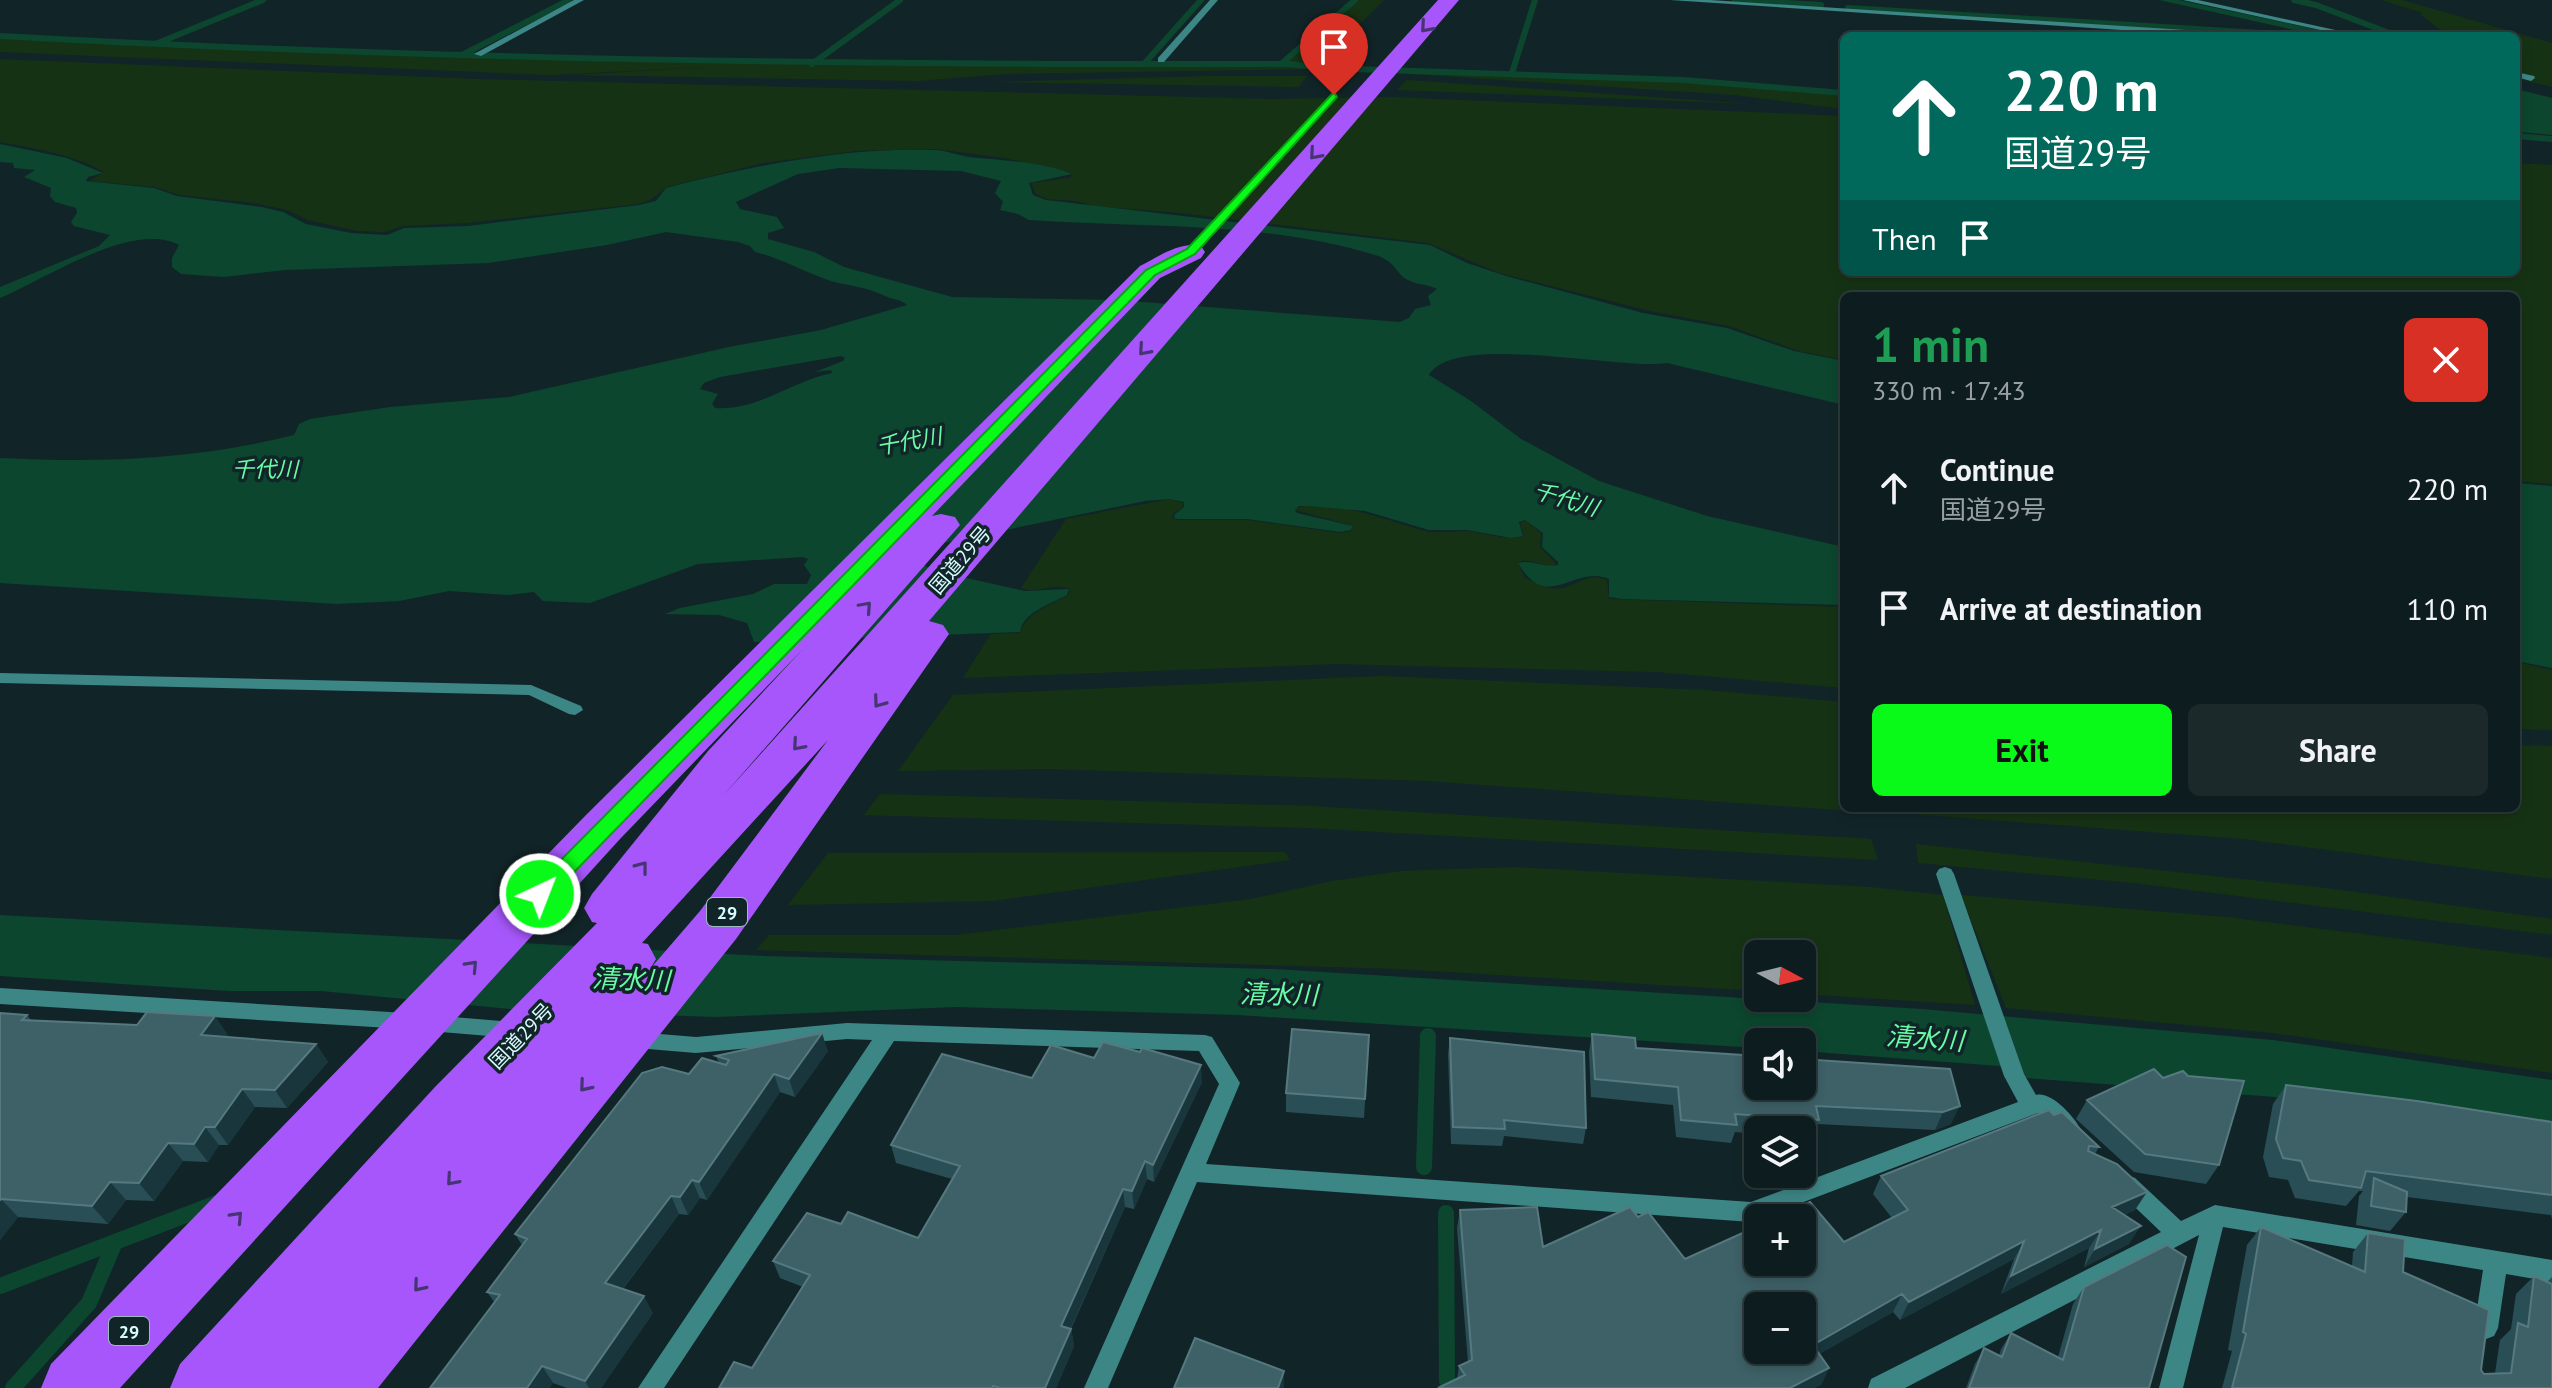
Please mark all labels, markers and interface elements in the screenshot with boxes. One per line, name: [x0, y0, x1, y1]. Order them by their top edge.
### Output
pin: [1300, 13, 1368, 95]
one-way arrow: [1421, 17, 1436, 32]
icon: arrive: [1312, 25, 1356, 69]
text: 220 m: [2004, 54, 2159, 126]
icon: ahead: [1872, 64, 1976, 168]
text: 国道29号: [2004, 129, 2151, 176]
one-way arrow: [1310, 145, 1325, 160]
icon: arrive: [1953, 216, 1997, 260]
text: Then: [1872, 219, 1937, 258]
text: 1 min: [1872, 313, 1989, 375]
button: close: [2404, 318, 2488, 402]
one-way arrow: [1139, 341, 1153, 355]
text: 330 m · 17:43: [1872, 374, 2026, 407]
water label: 千代川: [874, 421, 946, 461]
text: Continue: [1940, 450, 2054, 489]
water label: 千代川: [232, 455, 300, 483]
icon: ahead: [1872, 466, 1916, 510]
text: 220 m: [2407, 469, 2488, 508]
water label: 千代川: [1530, 476, 1604, 523]
text: 国道29号: [1940, 493, 2046, 526]
street label: 国道29号: [923, 521, 997, 599]
icon: arrive: [1872, 586, 1916, 630]
text: Arrive at destination: [1940, 589, 2202, 628]
text: 110 m: [2407, 589, 2488, 628]
one-way arrow: [857, 602, 872, 616]
one-way arrow: [874, 693, 889, 708]
button: Exit: [1872, 704, 2172, 796]
button: Share: [2188, 704, 2488, 796]
one-way arrow: [793, 735, 808, 750]
position arrow: [498, 852, 582, 936]
one-way arrow: [632, 861, 646, 876]
road number: 29: [707, 898, 747, 926]
north arrow: [1744, 940, 1816, 1012]
map controls: [1744, 940, 1816, 1364]
one-way arrow: [463, 961, 477, 976]
water label: 清水川: [591, 961, 674, 997]
water label: 清水川: [1240, 977, 1321, 1011]
street label: 国道29号: [483, 998, 559, 1074]
water label: 清水川: [1885, 1019, 1968, 1057]
button: sound: [1744, 1028, 1816, 1100]
one-way arrow: [580, 1077, 595, 1091]
button: layers: [1744, 1116, 1816, 1188]
one-way arrow: [447, 1171, 462, 1185]
button: +: [1744, 1204, 1816, 1276]
one-way arrow: [227, 1212, 242, 1226]
one-way arrow: [414, 1277, 429, 1291]
button: −: [1744, 1292, 1816, 1364]
road number: 29: [109, 1317, 149, 1345]

